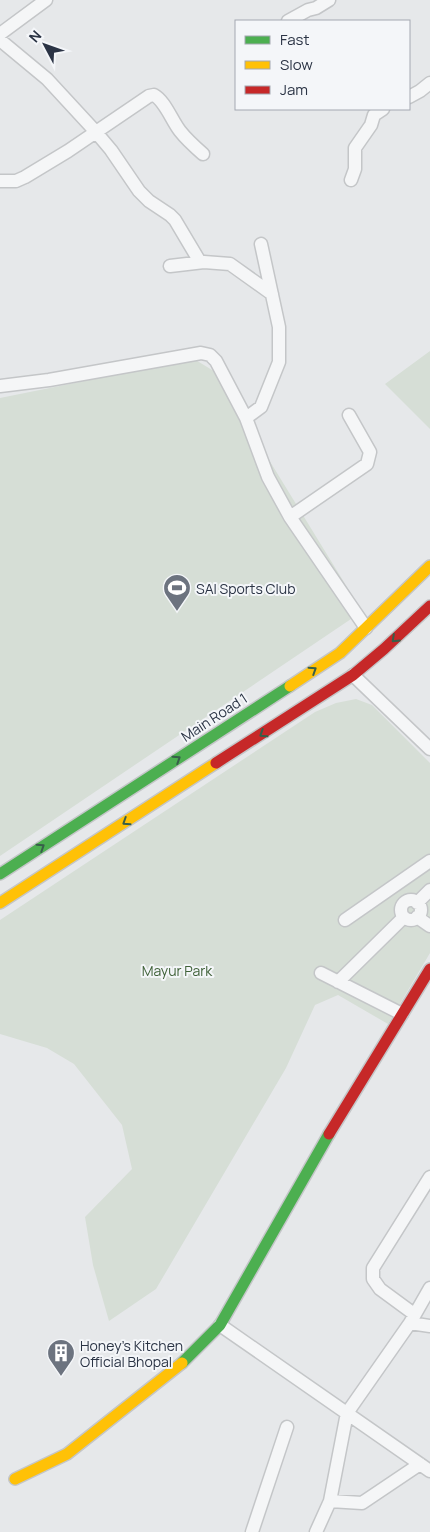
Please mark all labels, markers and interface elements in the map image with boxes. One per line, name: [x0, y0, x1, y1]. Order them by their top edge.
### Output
north arrow: [20, 20, 70, 70]
legend: [235, 20, 410, 110]
text: N: [24, 26, 45, 46]
text: Fast: [280, 29, 309, 50]
text: Slow: [280, 54, 313, 75]
text: Jam: [280, 79, 308, 100]
sports icon: SAI Sports Club: [162, 573, 192, 612]
place label: SAI Sports Club: [196, 579, 295, 598]
one-way arrow: [391, 633, 400, 642]
one-way arrow: [308, 667, 317, 676]
street label: Main Road 1: [177, 689, 251, 745]
one-way arrow: [259, 727, 268, 737]
one-way arrow: [172, 755, 181, 765]
one-way arrow: [123, 815, 132, 825]
one-way arrow: [36, 844, 45, 854]
park label: Mayur Park: [142, 961, 213, 980]
place label: Honey's Kitchen Official Bhopal: [80, 1336, 183, 1371]
building icon: Honey's Kitchen Official Bhopal: [46, 1338, 76, 1377]

